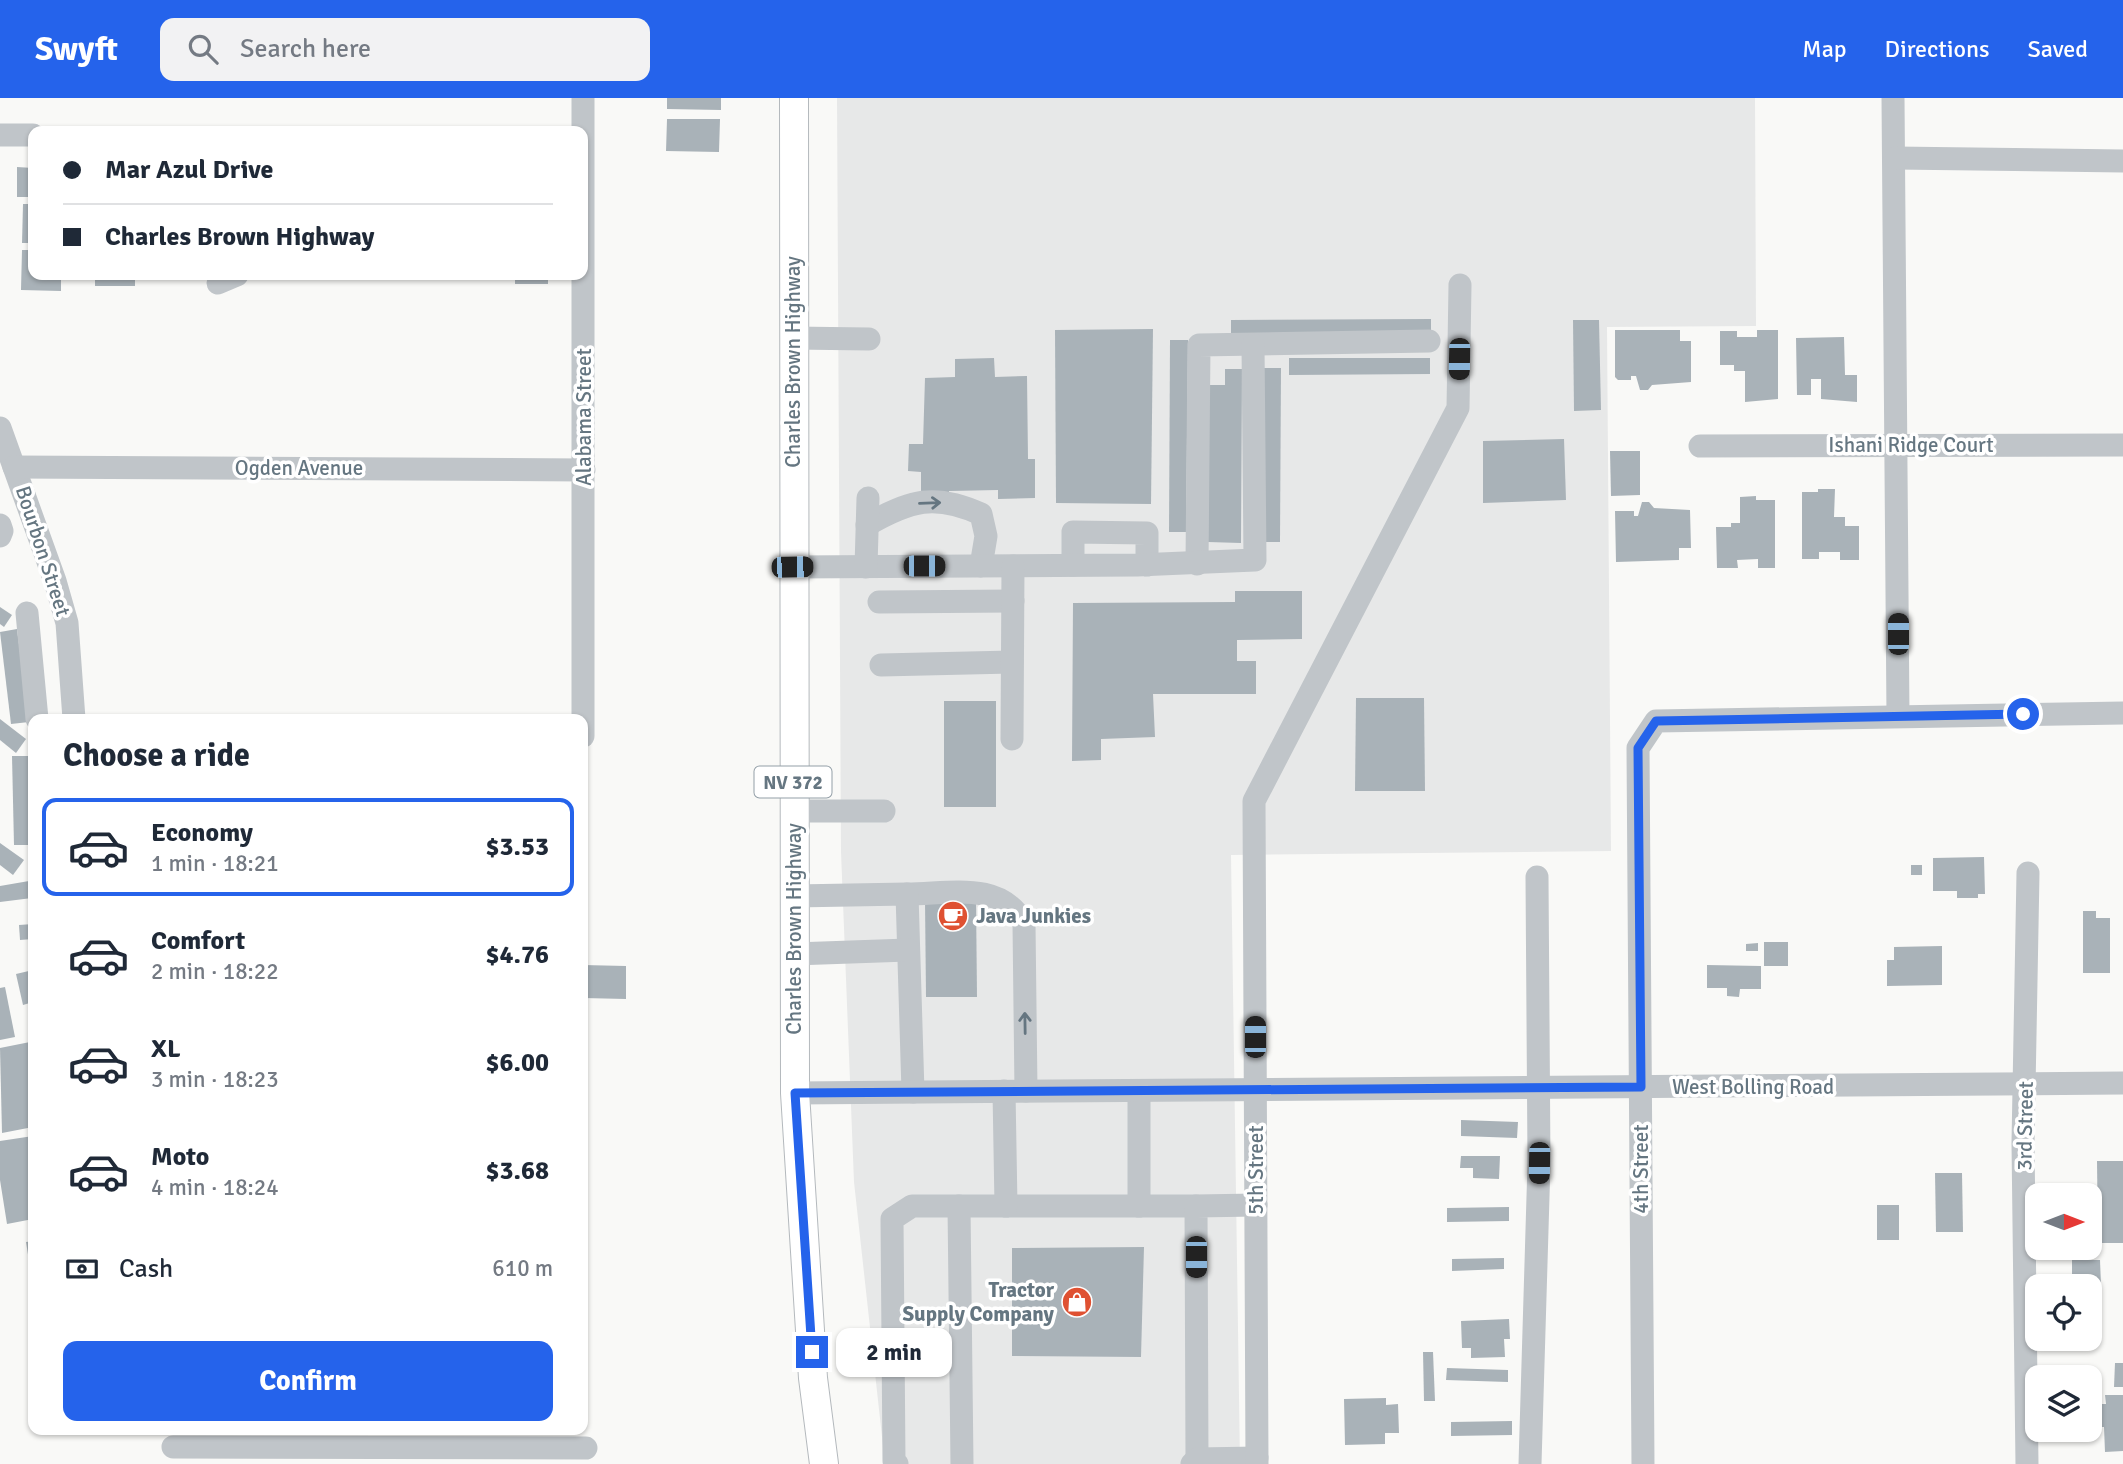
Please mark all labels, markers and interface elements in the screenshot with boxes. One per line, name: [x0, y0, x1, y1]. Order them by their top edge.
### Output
search box: [160, 18, 650, 81]
text: Swyft: [35, 29, 118, 70]
icon: search: [184, 30, 222, 68]
text: Search here: [240, 33, 371, 65]
text: Map: [1802, 34, 1847, 64]
text: Directions: [1885, 34, 1990, 64]
text: Saved: [2028, 34, 2088, 64]
text: Mar Azul Drive: [105, 154, 273, 186]
text: Charles Brown Highway: [105, 221, 374, 253]
street label: Charles Brown Highway: [780, 256, 806, 468]
car: [1449, 338, 1470, 380]
street label: Alabama Street: [571, 348, 597, 486]
street label: Ishani Ridge Court: [1828, 432, 1994, 458]
street label: Ogden Avenue: [235, 455, 363, 481]
street label: Bourbon Street: [10, 482, 76, 620]
one-way arrow: [919, 497, 942, 510]
car: [771, 556, 814, 578]
car: [904, 556, 946, 577]
car: [1888, 613, 1909, 655]
route start: [2007, 698, 2039, 730]
text: Choose a ride: [63, 736, 250, 775]
road number: NV 372: [754, 766, 832, 797]
icon: car: [67, 816, 130, 879]
text: Economy: [151, 817, 253, 849]
street label: Charles Brown Highway: [781, 823, 807, 1035]
text: $3.53: [485, 831, 549, 863]
text: 1 min · 18:21: [151, 849, 279, 878]
cafe icon: Java Junkies: [936, 899, 970, 933]
place label: Java Junkies: [976, 903, 1091, 929]
icon: car: [67, 924, 130, 987]
text: Comfort: [151, 925, 245, 957]
text: $4.76: [485, 939, 549, 971]
text: 2 min · 18:22: [151, 957, 279, 986]
one-way arrow: [1018, 1012, 1032, 1035]
car: [1245, 1016, 1266, 1058]
icon: car: [67, 1032, 130, 1095]
text: XL: [151, 1033, 181, 1065]
text: $6.00: [485, 1047, 549, 1079]
text: 3 min · 18:23: [151, 1065, 279, 1094]
street label: West Bolling Road: [1672, 1074, 1834, 1100]
street label: 3rd Street: [2011, 1081, 2039, 1171]
street label: 4th Street: [1628, 1124, 1654, 1214]
street label: 5th Street: [1243, 1125, 1269, 1215]
icon: car: [67, 1140, 130, 1203]
text: Moto: [151, 1141, 209, 1173]
car: [1529, 1142, 1550, 1184]
text: $3.68: [485, 1155, 549, 1187]
text: 4 min · 18:24: [151, 1173, 279, 1202]
north arrow: [2025, 1183, 2102, 1260]
map controls: [2025, 1183, 2102, 1442]
car: [1186, 1236, 1207, 1278]
icon: cash: [63, 1250, 101, 1288]
text: Cash: [119, 1253, 173, 1285]
text: 610 m: [492, 1254, 553, 1283]
button: locate: [2025, 1274, 2102, 1351]
place label: Tractor Supply Company: [902, 1277, 1055, 1327]
shop icon: Tractor Supply Company: [1060, 1285, 1094, 1319]
callout: 2 min: [836, 1328, 952, 1376]
route end: [796, 1336, 828, 1368]
text: 2 min: [866, 1338, 922, 1367]
button: Confirm: [63, 1341, 553, 1421]
button: layers: [2025, 1365, 2102, 1442]

